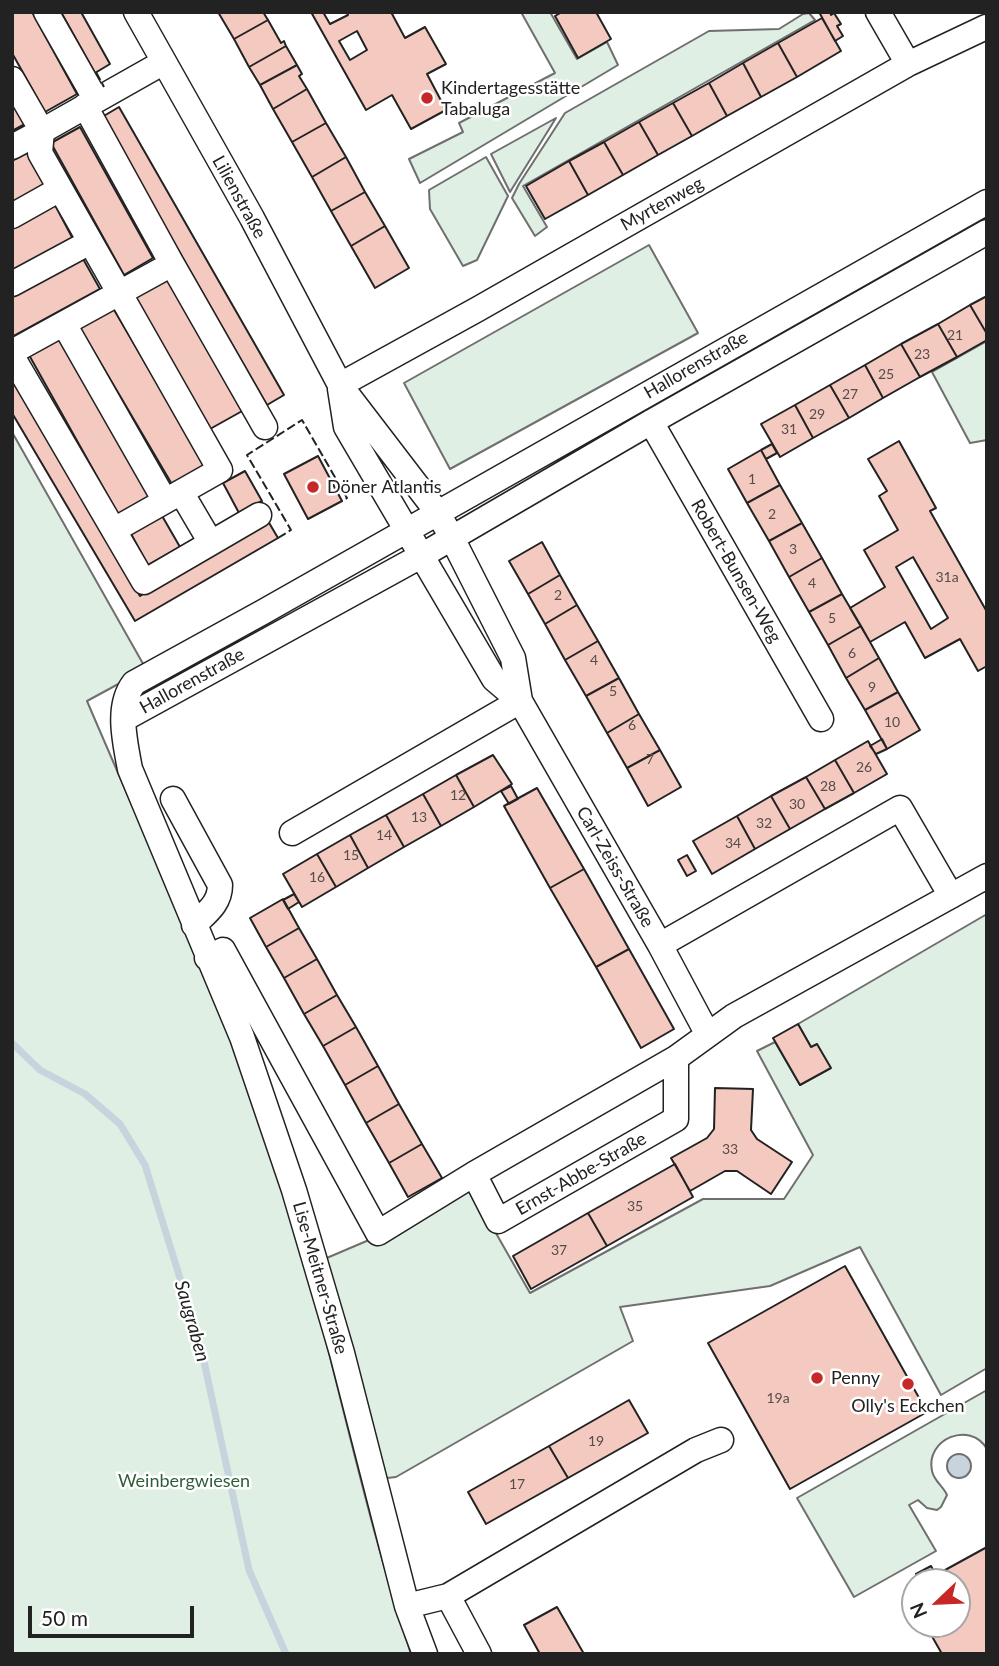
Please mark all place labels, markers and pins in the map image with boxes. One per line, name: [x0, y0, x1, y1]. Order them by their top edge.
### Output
place label: Kindertagesstätte Tabaluga: [441, 77, 580, 119]
marker: Kindertagesstätte Tabaluga: [419, 90, 435, 106]
place label: Döner Atlantis: [327, 476, 442, 498]
marker: Döner Atlantis: [305, 479, 321, 495]
place label: Penny: [831, 1367, 880, 1389]
marker: Penny: [809, 1370, 825, 1386]
marker: Olly's Eckchen: [900, 1376, 916, 1392]
place label: Olly's Eckchen: [851, 1395, 965, 1417]

